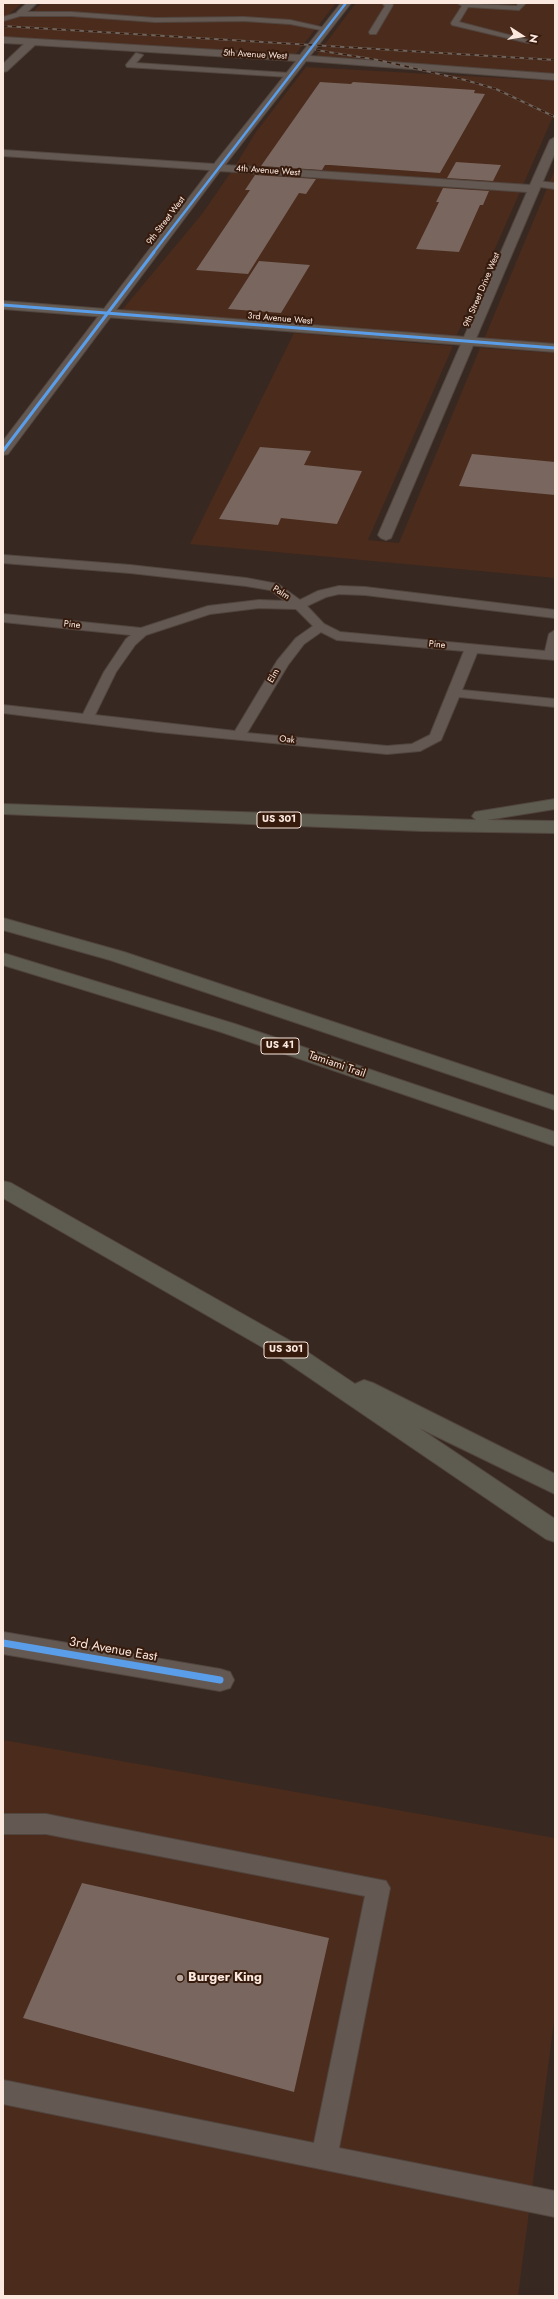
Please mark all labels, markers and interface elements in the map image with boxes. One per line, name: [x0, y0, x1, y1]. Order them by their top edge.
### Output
north arrow: [502, 16, 542, 56]
text: N: [525, 33, 542, 44]
street label: 5th Avenue West: [223, 48, 287, 62]
street label: 4th Avenue West: [236, 163, 300, 179]
street label: 9th Street West: [144, 195, 188, 247]
street label: 9th Street Drive West: [461, 251, 503, 329]
street label: 3rd Avenue West: [247, 311, 313, 327]
street label: Palm: [270, 584, 292, 602]
street label: Pine: [63, 619, 81, 631]
street label: Pine: [428, 639, 446, 651]
street label: Elm: [266, 667, 282, 685]
street label: Oak: [279, 734, 295, 746]
road number: US 301: [257, 812, 301, 828]
road number: US 41: [261, 1038, 299, 1054]
street label: Tamiami Trail: [307, 1049, 367, 1081]
road number: US 301: [264, 1342, 308, 1358]
street label: 3rd Avenue East: [68, 1635, 158, 1665]
place label: Burger King: [188, 1970, 262, 1986]
marker: Burger King: [175, 1973, 185, 1983]

